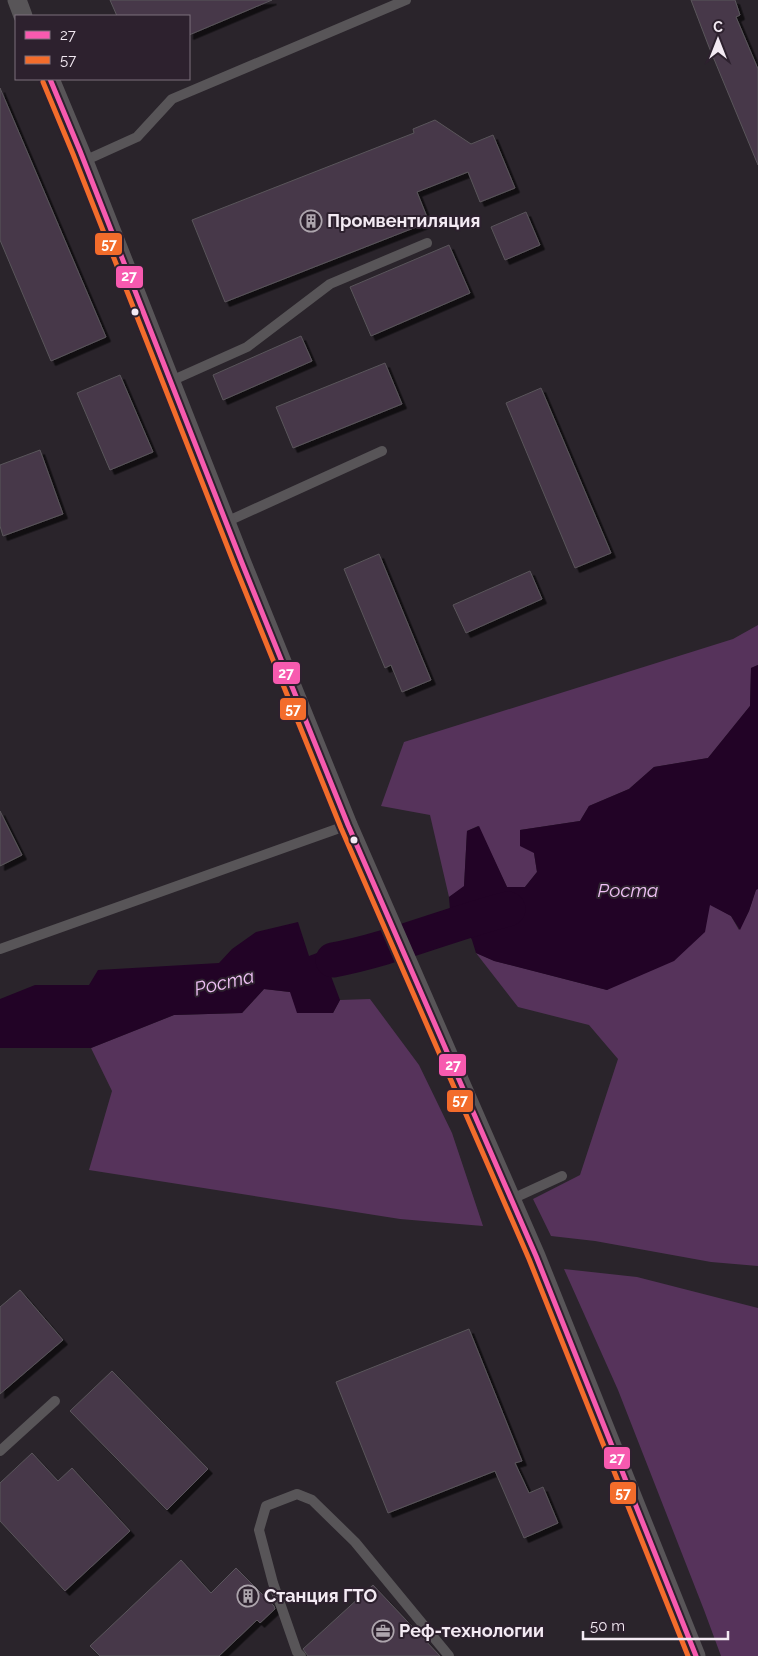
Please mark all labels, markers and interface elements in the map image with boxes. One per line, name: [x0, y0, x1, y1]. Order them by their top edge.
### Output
legend: [15, 15, 190, 80]
north arrow: [693, 15, 743, 65]
text: С: [713, 19, 723, 35]
text: 27: [60, 26, 76, 44]
text: 57: [60, 51, 76, 69]
building icon: Промвентиляция: [299, 209, 323, 233]
place label: Промвентиляция: [327, 210, 480, 231]
line badge: 57: [94, 232, 123, 256]
text: 57: [101, 236, 117, 252]
line badge: 27: [115, 265, 144, 289]
text: 27: [121, 268, 137, 284]
unlabelled marker: [130, 307, 140, 317]
line badge: 27: [272, 661, 301, 685]
text: 27: [278, 665, 294, 681]
line badge: 57: [279, 697, 307, 721]
text: 57: [285, 701, 301, 717]
unlabelled marker: [349, 835, 359, 845]
water label: Роста: [598, 879, 658, 901]
water label: Роста: [192, 964, 256, 1000]
line badge: 27: [438, 1053, 467, 1077]
text: 27: [445, 1057, 461, 1073]
line badge: 57: [446, 1089, 474, 1113]
text: 57: [452, 1092, 468, 1108]
line badge: 27: [603, 1446, 631, 1470]
text: 27: [609, 1450, 625, 1466]
line badge: 57: [609, 1481, 637, 1505]
text: 57: [615, 1485, 631, 1501]
building icon: Станция ГТО: [236, 1584, 260, 1608]
place label: Станция ГТО: [264, 1585, 377, 1606]
scale bar: [583, 1608, 728, 1640]
text: 50 m: [590, 1617, 625, 1635]
office icon: Реф-технологии: [371, 1619, 395, 1643]
place label: Реф-технологии: [399, 1620, 544, 1641]

